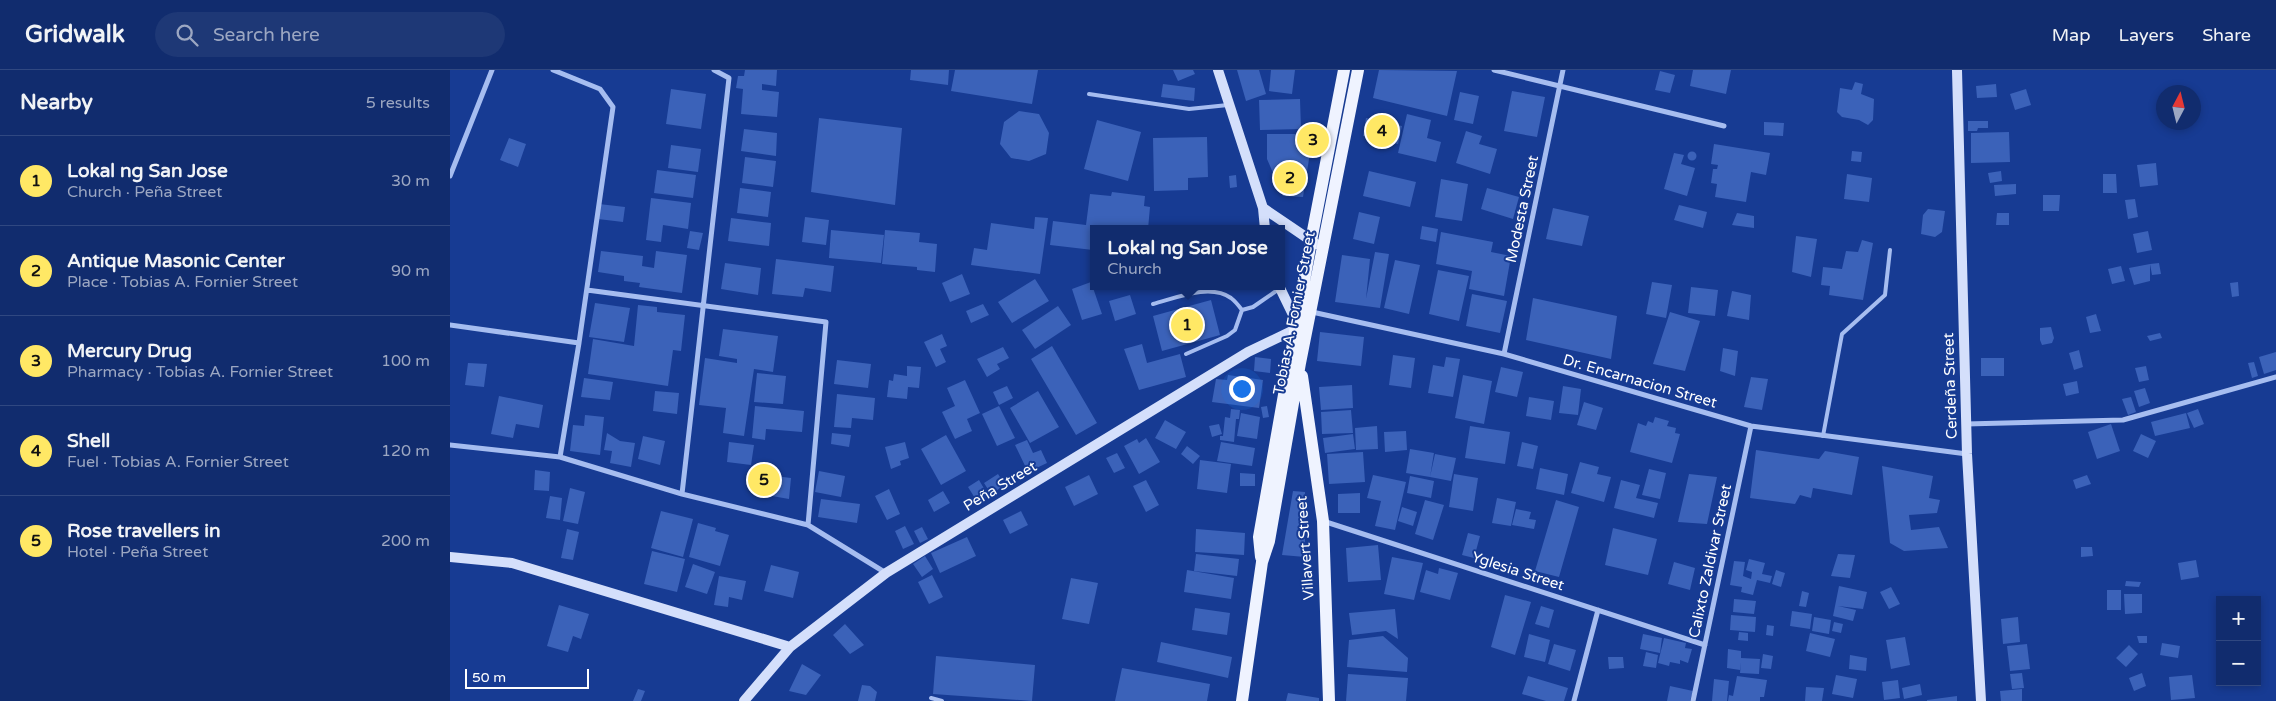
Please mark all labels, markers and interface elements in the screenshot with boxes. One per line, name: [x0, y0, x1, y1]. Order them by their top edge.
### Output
search box: [155, 12, 505, 57]
text: Gridwalk: [25, 20, 125, 49]
icon: search: [173, 21, 201, 49]
text: Search here: [213, 24, 320, 46]
text: Map: [2052, 24, 2091, 46]
text: Layers: [2119, 24, 2174, 46]
text: Share: [2202, 24, 2251, 46]
north arrow: [2156, 85, 2201, 130]
text: Nearby: [20, 90, 93, 115]
text: 5 results: [366, 93, 430, 113]
pin: 4: [1366, 112, 1398, 150]
pin: 3: [1297, 121, 1329, 159]
street label: Modesta Street: [1502, 153, 1542, 264]
pin: 2: [1274, 159, 1306, 197]
text: Lokal ng San Jose: [67, 160, 228, 182]
text: 1: [31, 171, 41, 191]
text: 30 m: [391, 171, 430, 191]
text: Church · Peña Street: [67, 182, 222, 202]
popup: [1090, 225, 1285, 290]
street label: Tobias A. Fornier Street: [1269, 229, 1319, 396]
text: Lokal ng San Jose: [1107, 237, 1268, 259]
text: Antique Masonic Center: [67, 250, 285, 272]
text: Church: [1107, 259, 1162, 279]
text: 2: [31, 261, 41, 281]
text: 90 m: [391, 261, 430, 281]
text: Place · Tobias A. Fornier Street: [67, 272, 298, 292]
pin: 1: [1171, 306, 1203, 344]
street label: Cerdeña Street: [1939, 332, 1961, 440]
text: Mercury Drug: [67, 340, 192, 362]
street label: Dr. Encarnacion Street: [1561, 350, 1719, 412]
text: 3: [31, 351, 41, 371]
text: 100 m: [381, 351, 430, 371]
text: Pharmacy · Tobias A. Fornier Street: [67, 362, 333, 382]
your location: [1229, 376, 1255, 402]
text: Shell: [67, 430, 110, 452]
text: 4: [31, 441, 41, 461]
text: 120 m: [381, 441, 430, 461]
text: Fuel · Tobias A. Fornier Street: [67, 452, 289, 472]
street label: Peña Street: [960, 457, 1040, 515]
pin: 5: [748, 461, 780, 499]
street label: Calixto Zaldivar Street: [1685, 482, 1735, 640]
street label: Villavert Street: [1292, 495, 1318, 601]
text: Rose travellers in: [67, 520, 220, 542]
text: 5: [31, 531, 41, 551]
text: 200 m: [381, 531, 430, 551]
text: Hotel · Peña Street: [67, 542, 208, 562]
street label: Yglesia Street: [1469, 548, 1567, 595]
map controls: [2216, 596, 2261, 686]
button: +: [2216, 596, 2261, 641]
button: −: [2216, 641, 2261, 686]
scale bar: [465, 666, 589, 689]
text: 50 m: [472, 669, 506, 686]

